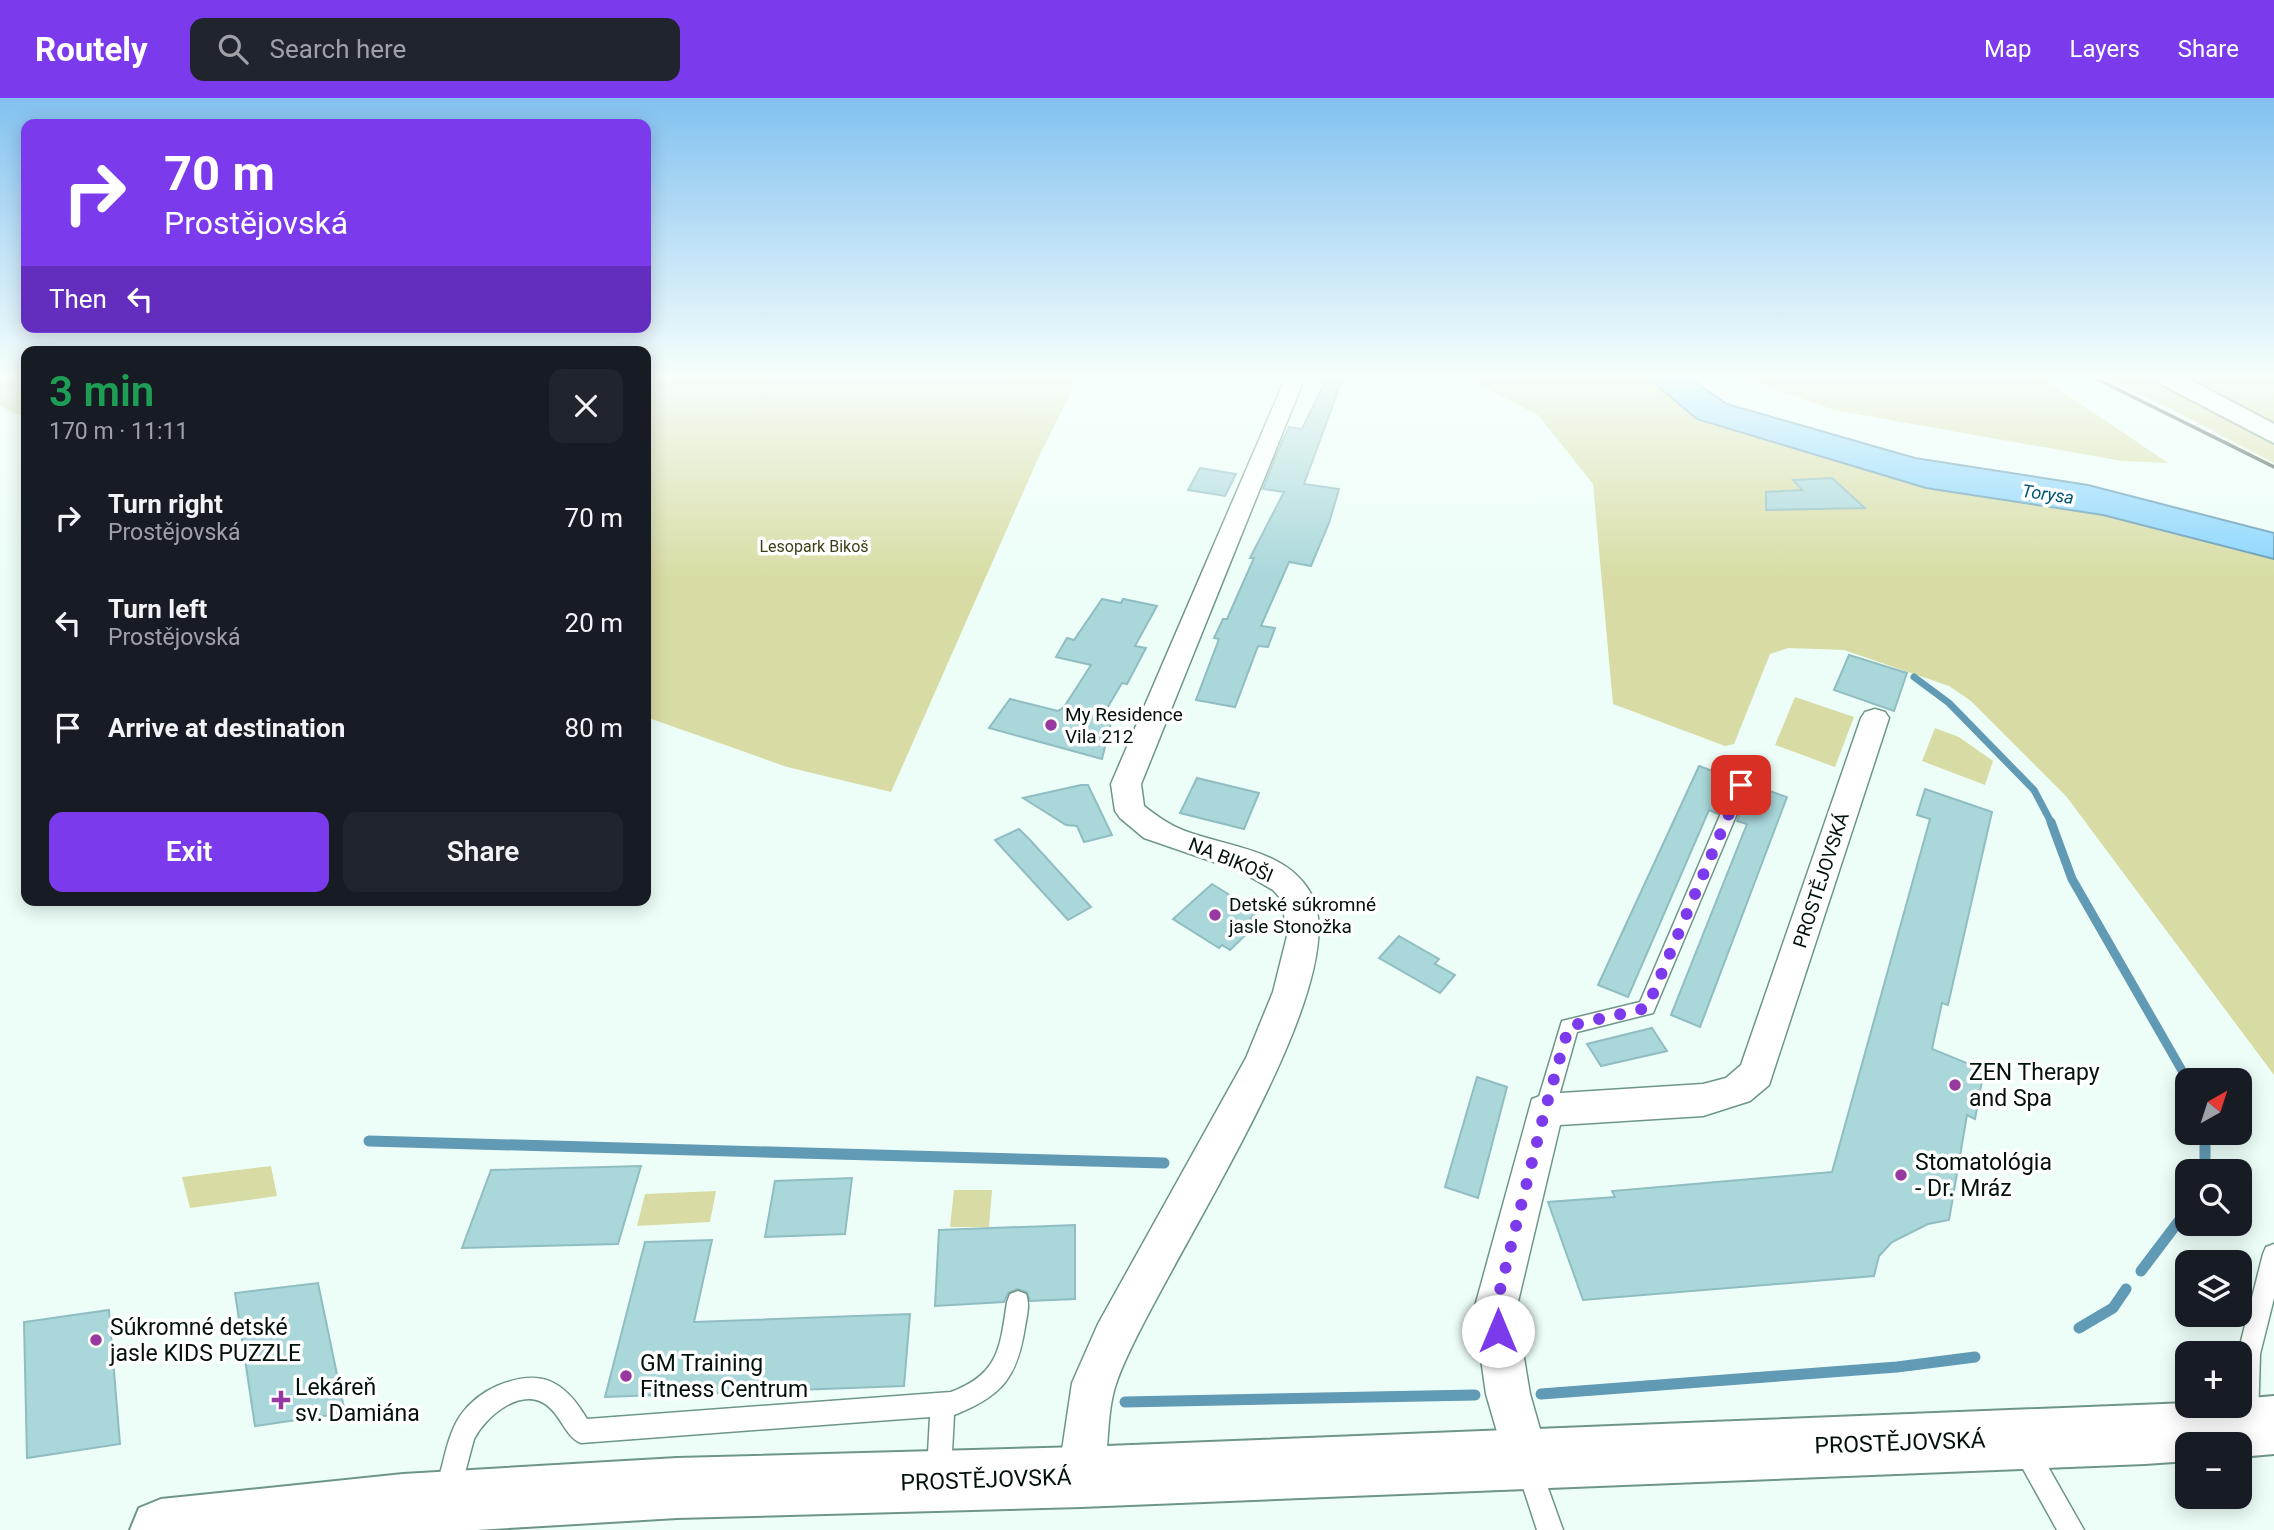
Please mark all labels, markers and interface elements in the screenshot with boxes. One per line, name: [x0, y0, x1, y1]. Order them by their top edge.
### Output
search box: [190, 18, 680, 81]
text: Routely: [35, 30, 148, 69]
icon: search: [214, 30, 252, 68]
text: Search here: [270, 34, 406, 64]
text: Map: [1984, 35, 2032, 63]
text: Layers: [2070, 35, 2140, 63]
text: Share: [2178, 35, 2239, 63]
text: 70 m: [164, 145, 275, 202]
icon: right: [49, 147, 140, 238]
text: Prostějovská: [164, 204, 348, 242]
icon: left: [121, 280, 159, 318]
text: Then: [49, 284, 107, 314]
text: 3 min: [49, 367, 154, 416]
button: close: [549, 369, 623, 443]
text: 170 m · 11:11: [49, 418, 188, 445]
water label: Torysa: [2021, 480, 2075, 508]
text: Turn right: [108, 489, 223, 519]
icon: right: [49, 499, 87, 537]
text: 70 m: [565, 503, 623, 533]
text: Prostějovská: [108, 519, 240, 546]
park label: Lesopark Bikoš: [759, 537, 869, 556]
text: Turn left: [108, 594, 207, 624]
icon: left: [49, 604, 87, 642]
text: 20 m: [565, 608, 623, 638]
text: Prostějovská: [108, 624, 240, 651]
place label: My Residence Vila 212: [1065, 703, 1183, 748]
icon: arrive: [49, 709, 87, 747]
text: Arrive at destination: [108, 713, 345, 743]
text: 80 m: [565, 713, 623, 743]
marker: My Residence Vila 212: [1043, 717, 1059, 733]
pin: [1711, 755, 1771, 815]
icon: arrive: [1722, 766, 1760, 804]
street label: PROSTĚJOVSKÁ: [1788, 809, 1854, 951]
button: Exit: [49, 812, 329, 892]
button: Share: [343, 812, 623, 892]
street label: NA BIKOŠI: [1185, 833, 1277, 887]
place label: Detské súkromné jasle Stonožka: [1228, 893, 1376, 938]
marker: Detské súkromné jasle Stonožka: [1207, 907, 1223, 923]
place label: ZEN Therapy and Spa: [1969, 1059, 2100, 1112]
north arrow: [2175, 1068, 2252, 1144]
map controls: [2175, 1068, 2252, 1509]
marker: ZEN Therapy and Spa: [1947, 1077, 1963, 1093]
place label: Stomatológia - Dr. Mráz: [1915, 1149, 2052, 1202]
button: search: [2175, 1159, 2252, 1236]
marker: Stomatológia - Dr. Mráz: [1893, 1167, 1909, 1183]
button: layers: [2175, 1250, 2252, 1327]
position arrow: [1461, 1294, 1535, 1368]
place label: Súkromné detské jasle KIDS PUZZLE: [109, 1314, 301, 1367]
marker: Súkromné detské jasle KIDS PUZZLE: [88, 1332, 104, 1348]
button: +: [2175, 1341, 2252, 1418]
place label: GM Training Fitness Centrum: [640, 1350, 808, 1403]
marker: GM Training Fitness Centrum: [618, 1368, 634, 1384]
place label: Lekáreň sv. Damiána: [295, 1374, 420, 1427]
marker: Lekáreň sv. Damiána: [273, 1392, 289, 1408]
street label: PROSTĚJOVSKÁ: [1814, 1426, 1986, 1459]
button: −: [2175, 1432, 2252, 1509]
street label: PROSTĚJOVSKÁ: [900, 1463, 1072, 1496]

